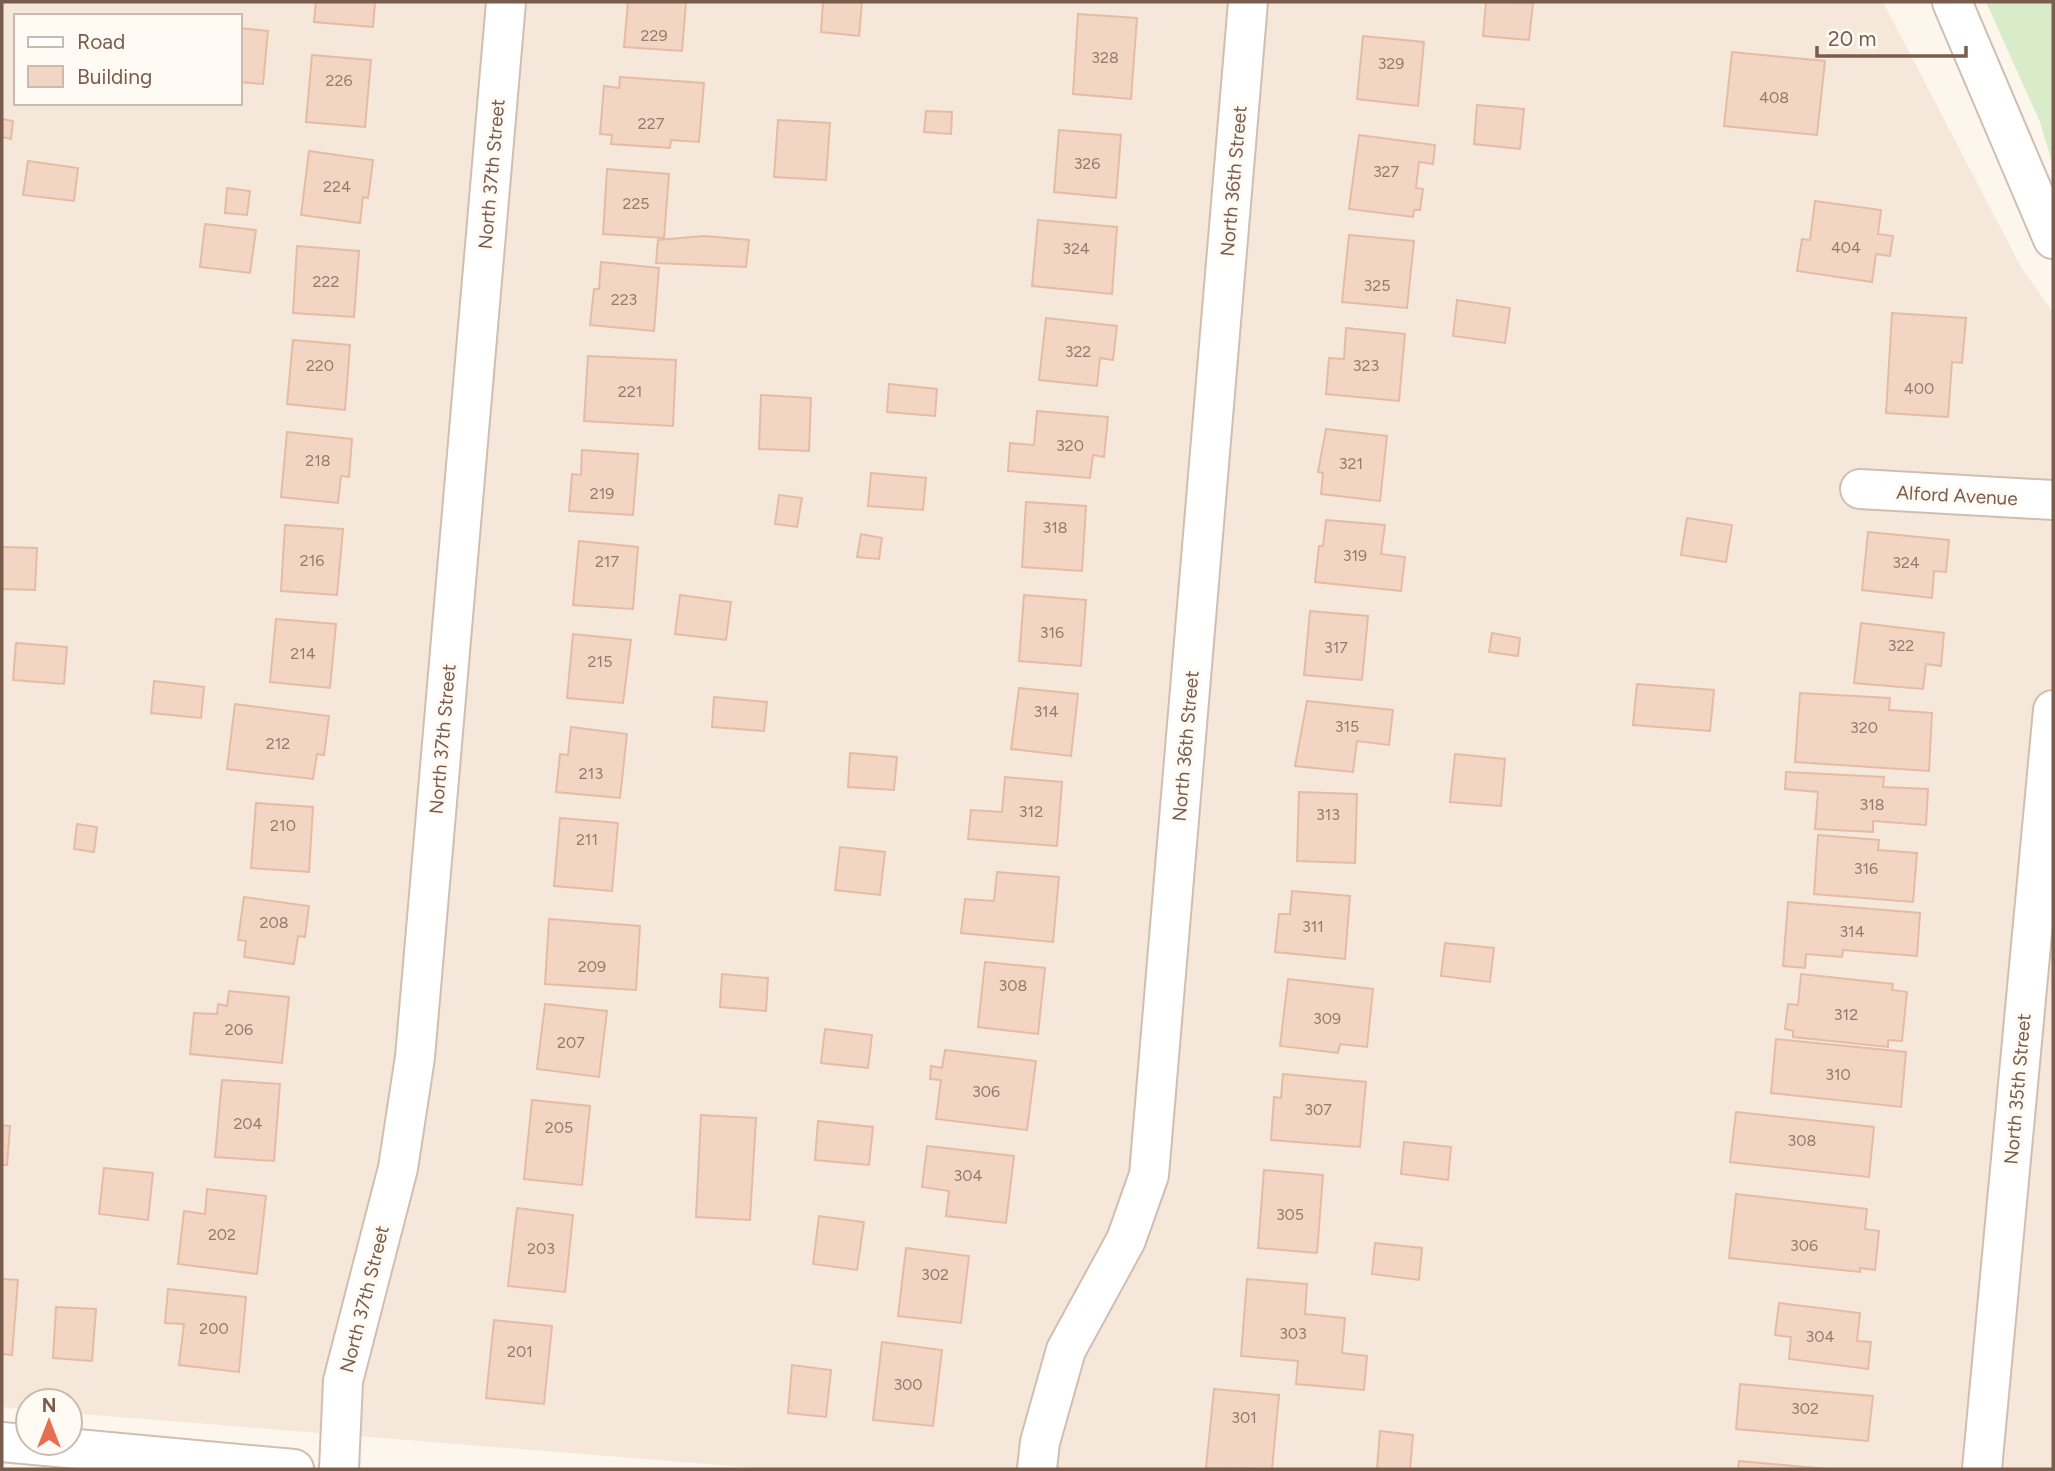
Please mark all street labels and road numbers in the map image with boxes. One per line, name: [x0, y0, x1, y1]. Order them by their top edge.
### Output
street label: North 37th Street: [473, 98, 510, 250]
street label: North 36th Street: [1215, 105, 1252, 257]
street label: Alford Avenue: [1896, 481, 2018, 510]
street label: North 37th Street: [424, 663, 461, 815]
street label: North 36th Street: [1167, 670, 1204, 822]
street label: North 35th Street: [1999, 1013, 2036, 1166]
street label: North 37th Street: [335, 1223, 394, 1375]

